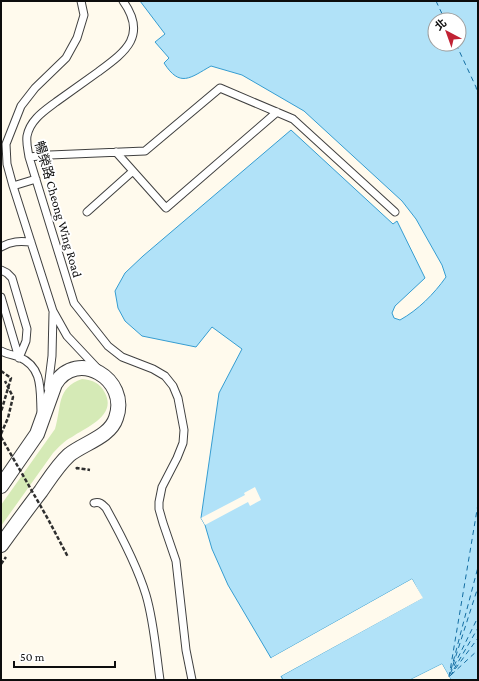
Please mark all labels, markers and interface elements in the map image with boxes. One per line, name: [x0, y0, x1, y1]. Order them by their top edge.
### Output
north arrow: [427, 12, 467, 52]
text: 北: [432, 16, 449, 33]
street label: 暢榮路 Cheong Wing Road: [32, 139, 85, 279]
scale bar: [14, 643, 115, 669]
text: 50 m: [20, 650, 45, 664]

